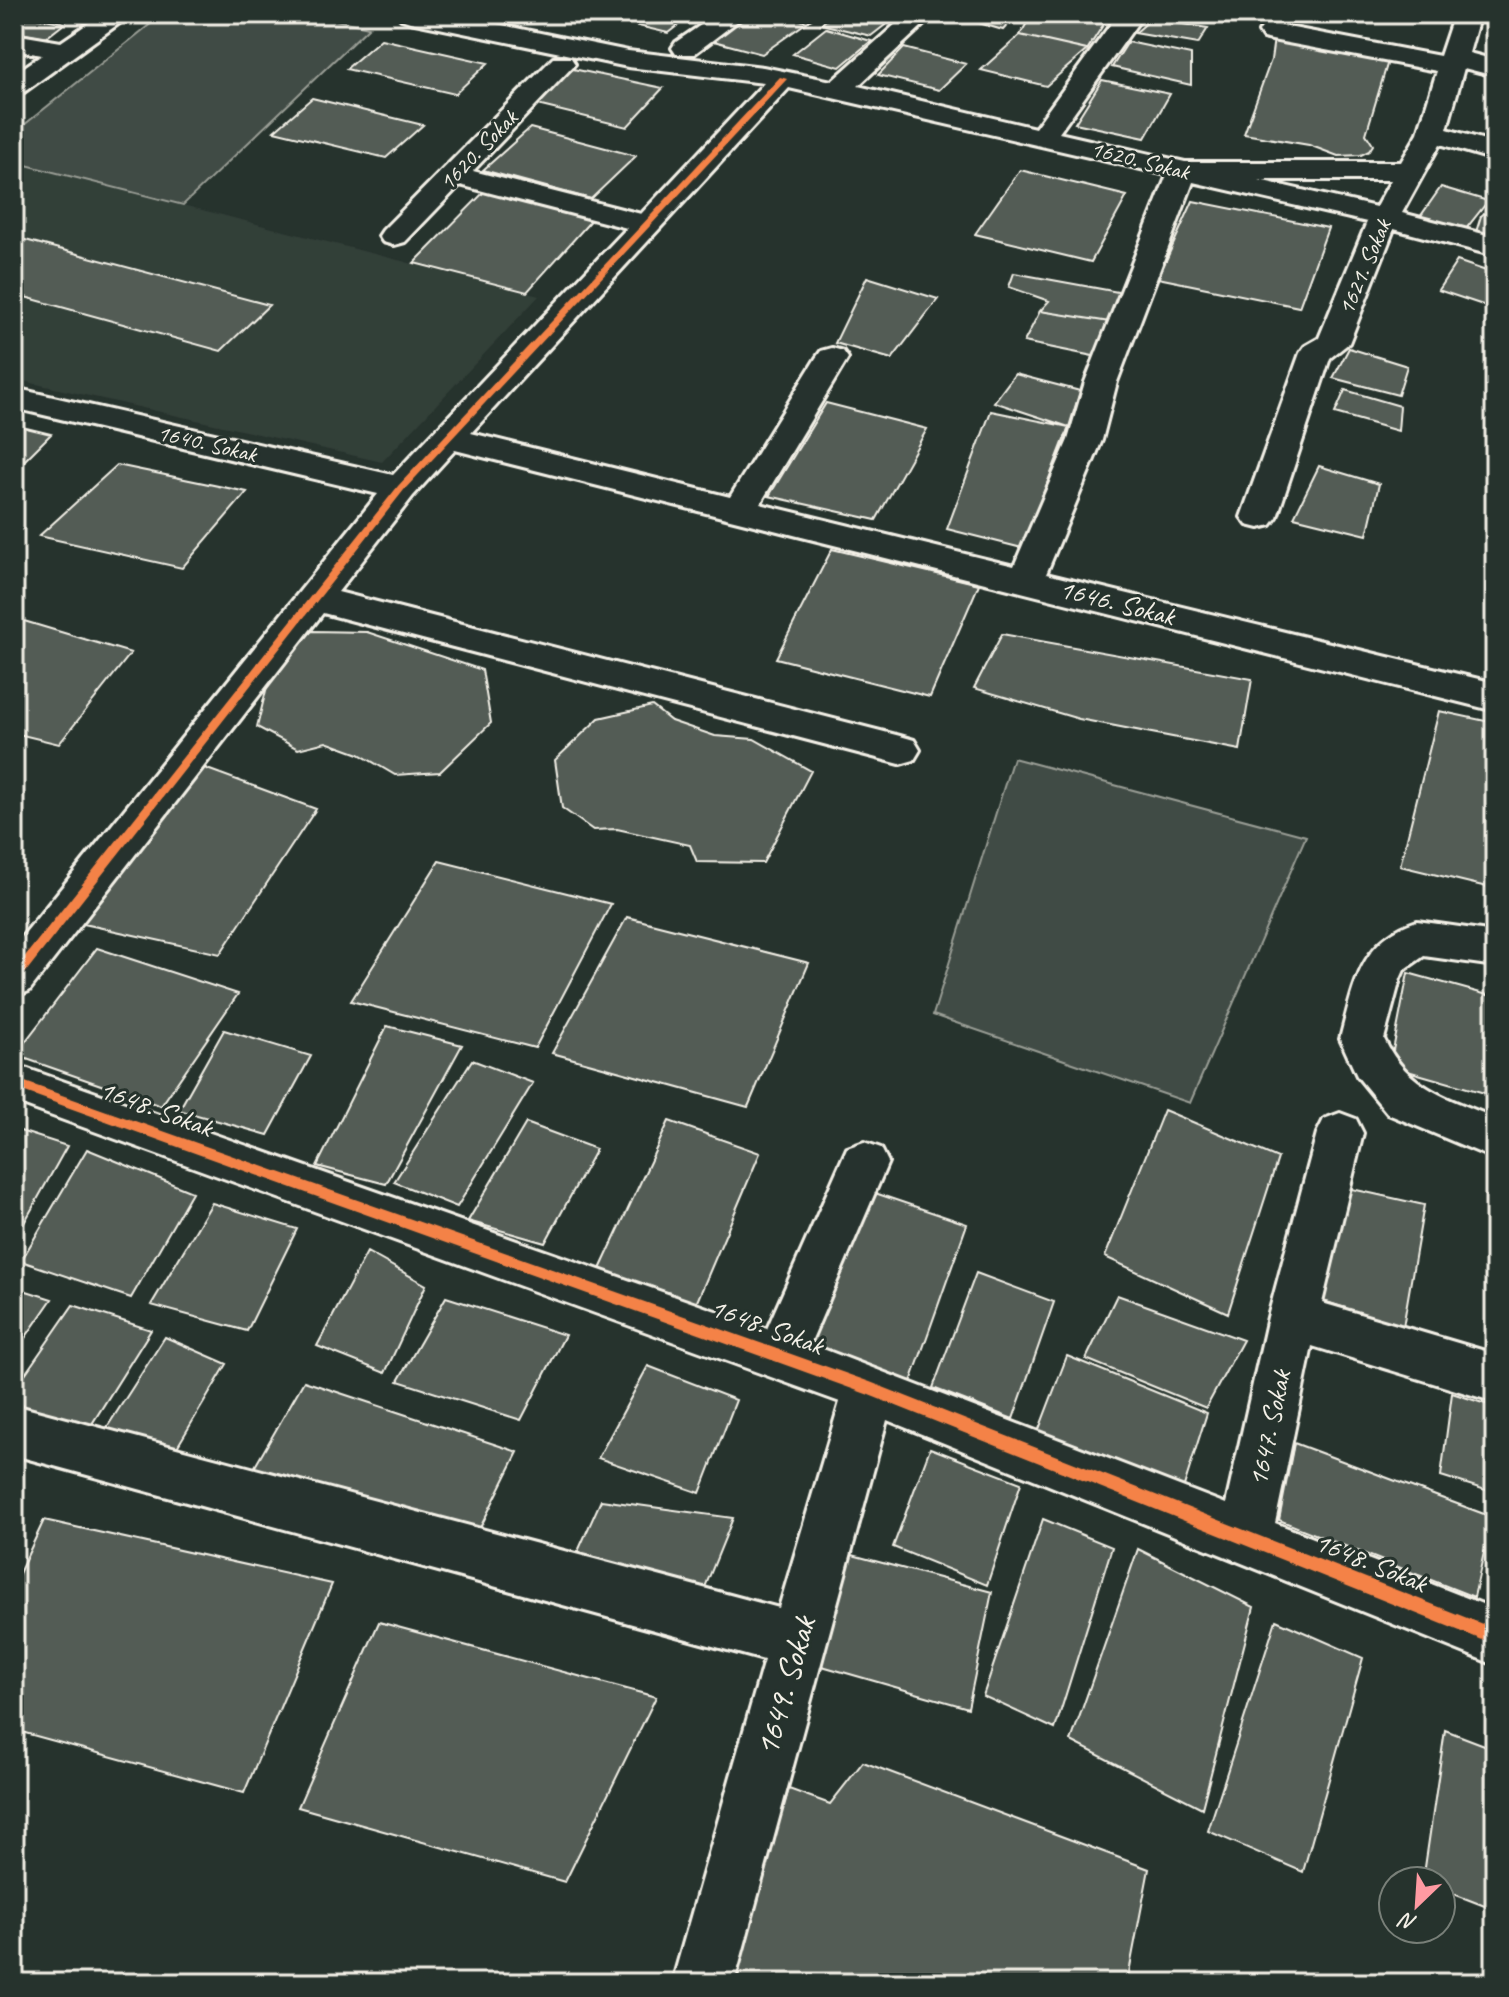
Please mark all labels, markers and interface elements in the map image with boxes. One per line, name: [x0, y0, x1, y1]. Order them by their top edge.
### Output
street label: 1620. Sokak: [432, 102, 525, 197]
street label: 1620. Sokak: [1087, 133, 1195, 187]
street label: 1621. Sokak: [1330, 213, 1398, 319]
street label: 1640. Sokak: [155, 417, 262, 469]
street label: 1646. Sokak: [1056, 571, 1180, 634]
street label: 1648. Sokak: [95, 1071, 219, 1145]
street label: 1648. Sokak: [706, 1289, 830, 1363]
street label: 1647. Sokak: [1240, 1365, 1299, 1489]
street label: 1648. Sokak: [1310, 1524, 1434, 1601]
street label: 1649. Sokak: [745, 1609, 826, 1761]
north arrow: [1377, 1865, 1457, 1945]
text: N: [1394, 1905, 1421, 1938]

